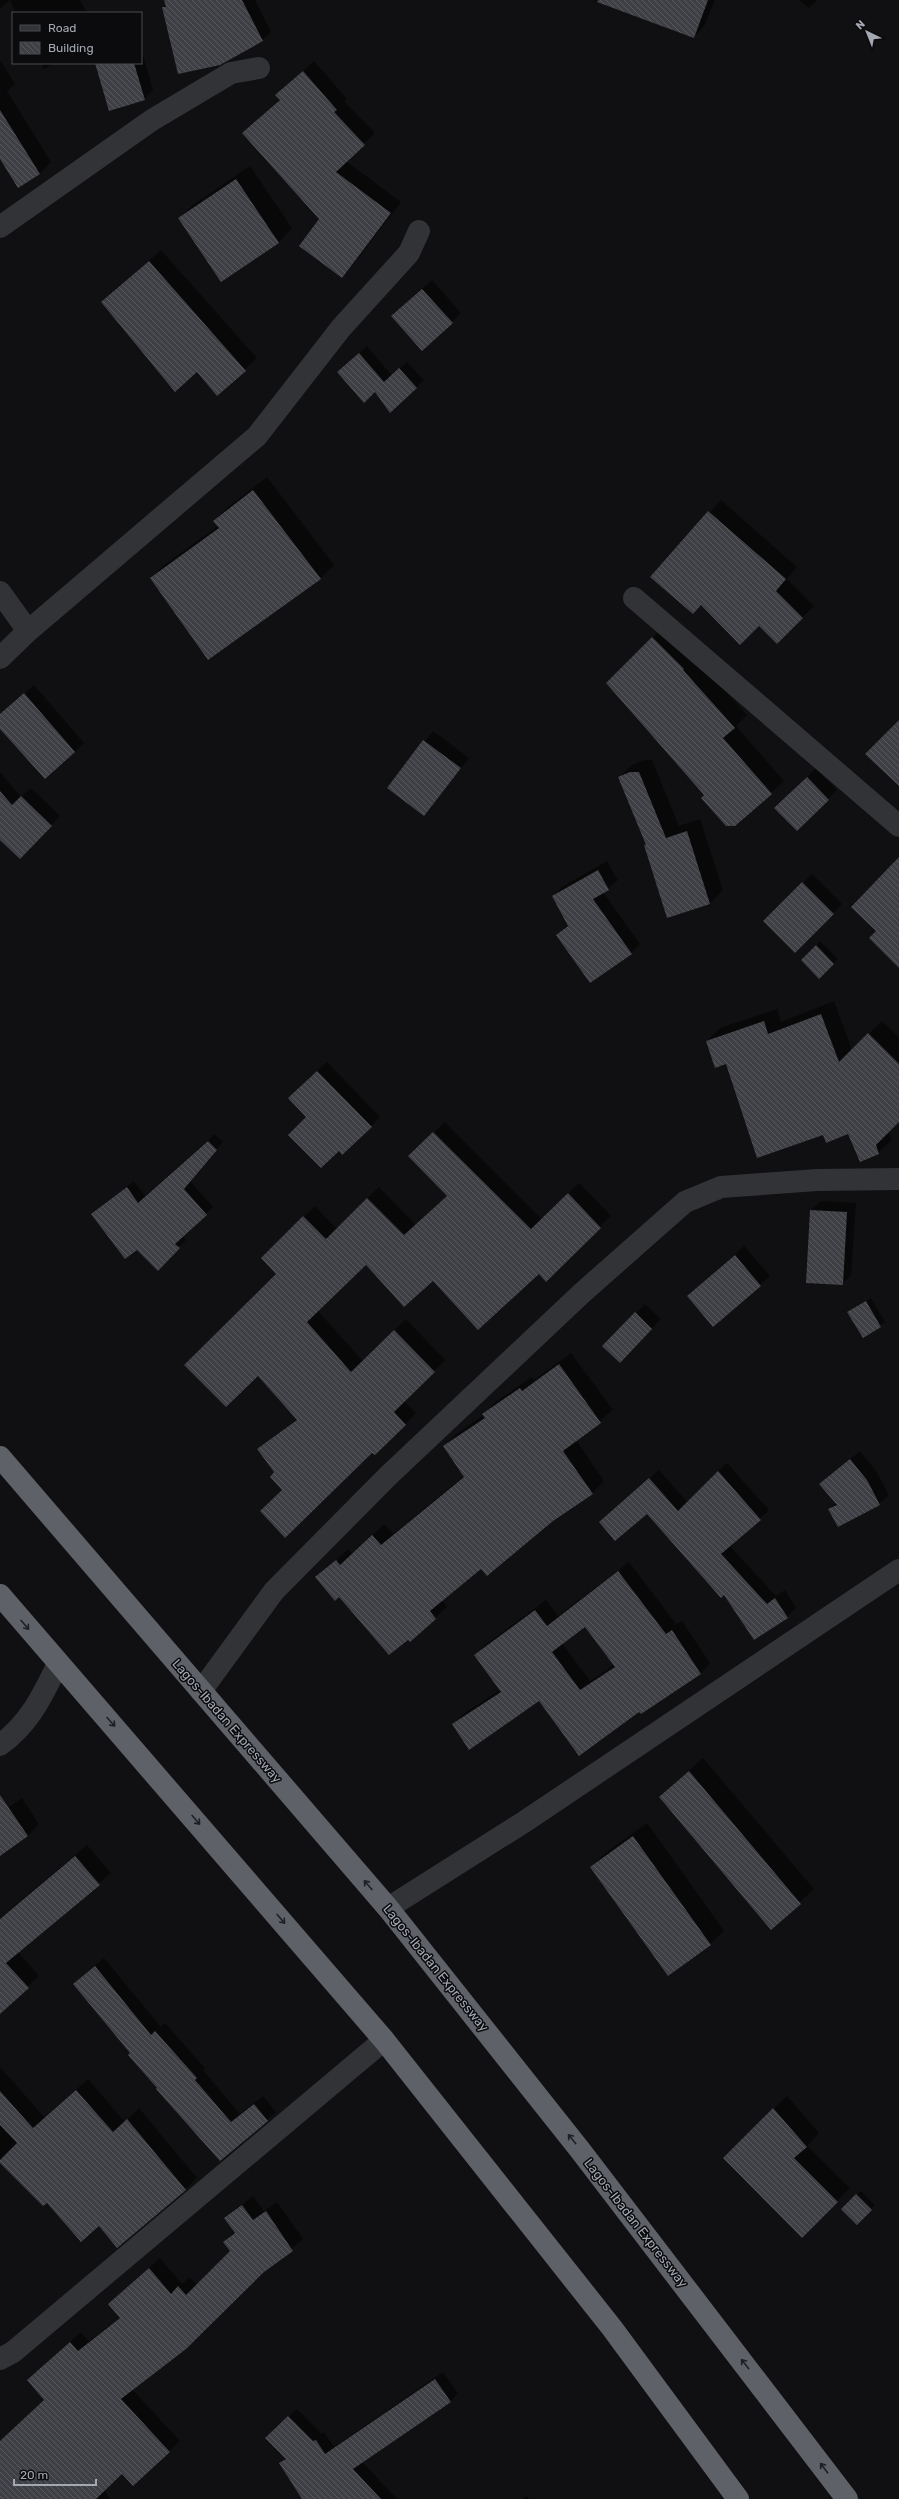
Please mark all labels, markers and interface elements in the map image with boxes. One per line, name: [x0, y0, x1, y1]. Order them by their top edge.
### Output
legend: [12, 12, 142, 64]
north arrow: [847, 12, 887, 52]
text: N: [853, 18, 868, 33]
text: Road: [48, 21, 76, 35]
text: Building: [48, 41, 94, 55]
one-way arrow: [21, 1619, 30, 1630]
street label: Lagos-Ibadan Expressway: [168, 1656, 285, 1787]
one-way arrow: [106, 1717, 116, 1727]
one-way arrow: [192, 1815, 201, 1826]
one-way arrow: [364, 1880, 373, 1890]
street label: Lagos-Ibadan Expressway: [379, 1901, 492, 2035]
one-way arrow: [276, 1914, 285, 1924]
one-way arrow: [567, 2134, 576, 2145]
street label: Lagos-Ibadan Expressway: [580, 2156, 691, 2291]
one-way arrow: [741, 2359, 750, 2370]
scale bar: [14, 2461, 96, 2487]
one-way arrow: [819, 2462, 828, 2473]
text: 20 m: [20, 2468, 48, 2482]

